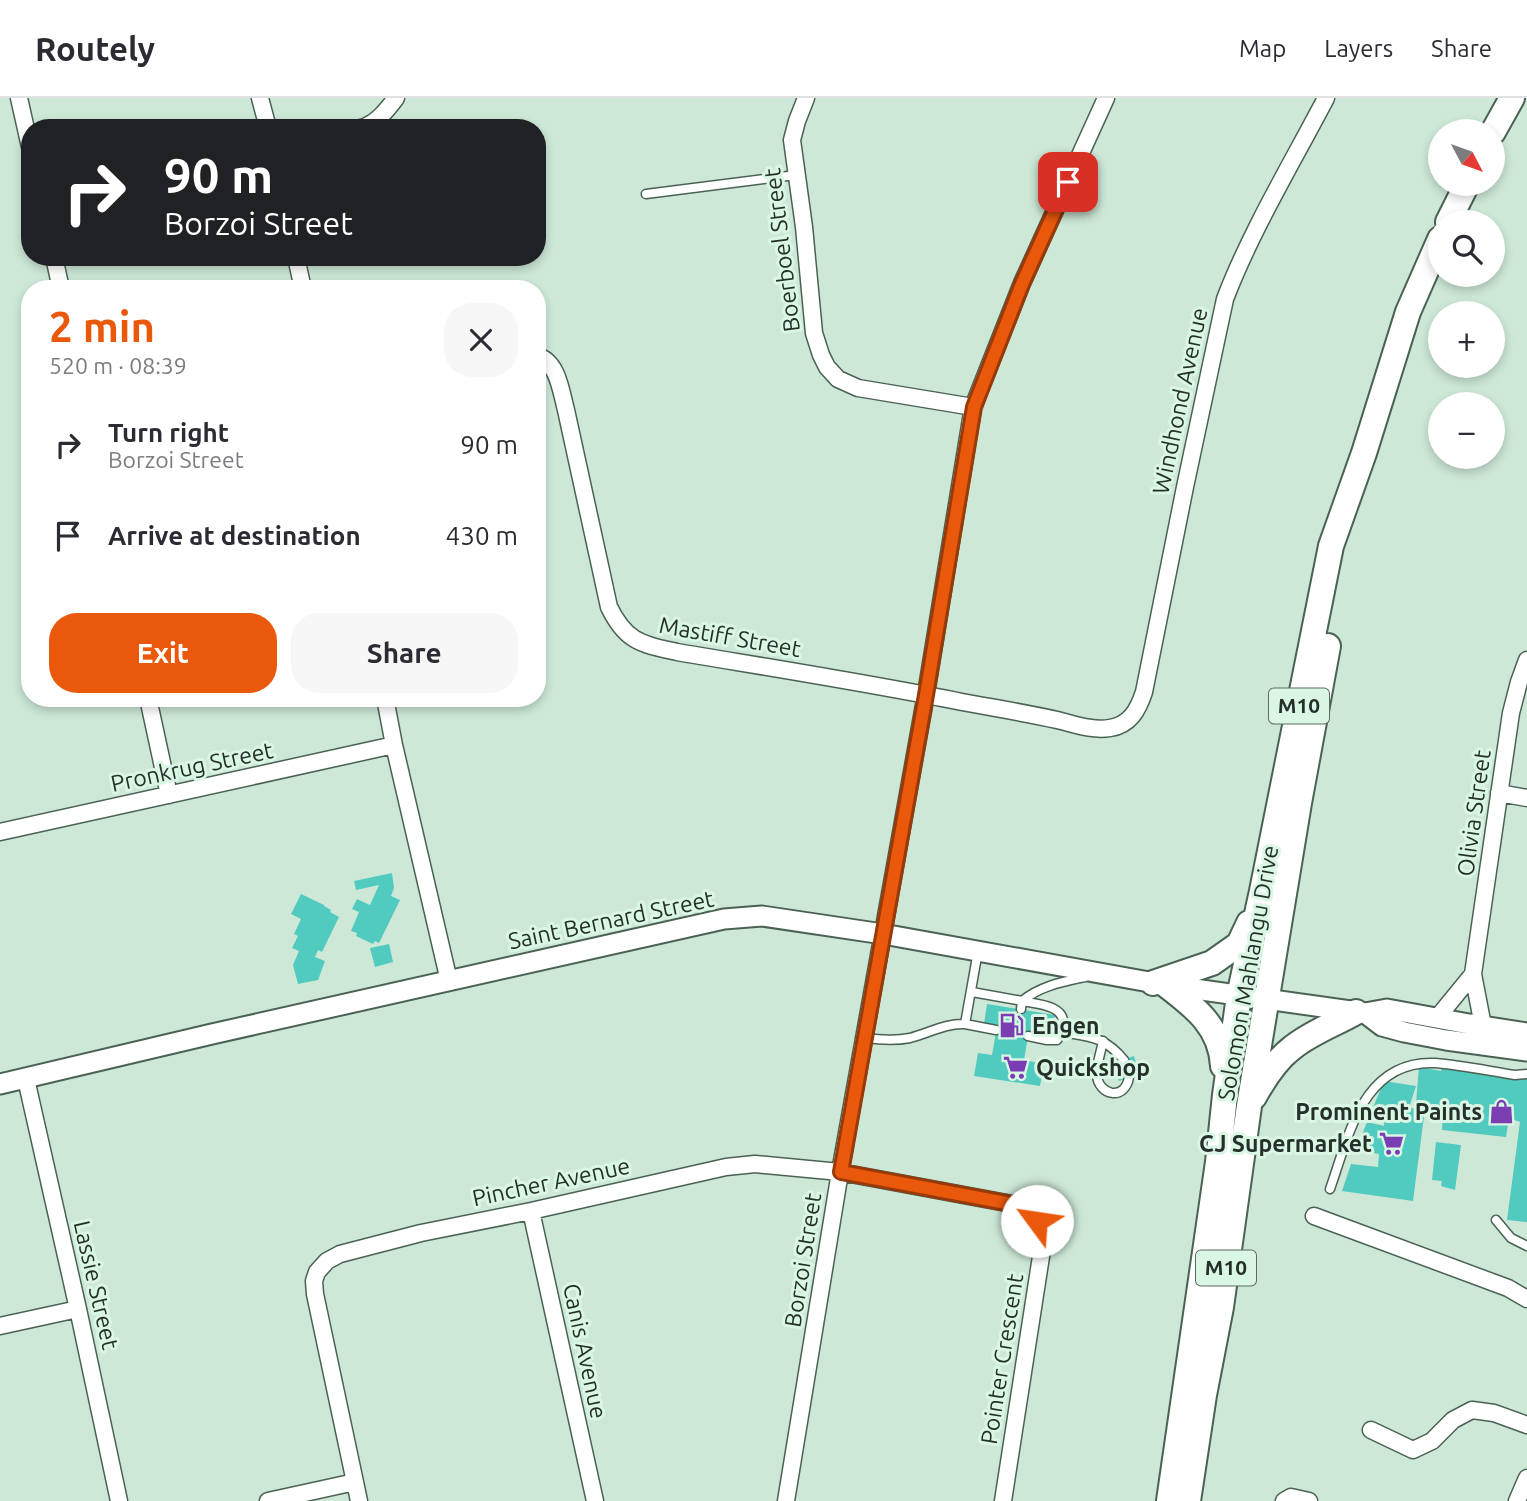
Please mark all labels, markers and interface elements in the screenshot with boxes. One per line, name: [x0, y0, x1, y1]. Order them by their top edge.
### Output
text: Routely: [35, 30, 155, 67]
text: Map: [1239, 35, 1286, 62]
text: Layers: [1324, 35, 1393, 62]
text: Share: [1431, 35, 1492, 62]
north arrow: [1428, 119, 1505, 196]
map controls: [1428, 119, 1505, 469]
icon: right: [49, 147, 140, 238]
text: 90 m: [164, 147, 273, 202]
pin: [1038, 152, 1098, 212]
icon: arrive: [1049, 163, 1087, 201]
street label: Boerboel Street: [759, 167, 804, 333]
text: Borzoi Street: [164, 205, 353, 241]
button: search: [1428, 210, 1505, 287]
button: +: [1428, 301, 1505, 378]
text: 2 min: [49, 303, 155, 350]
button: close: [444, 303, 518, 377]
street label: Windhond Avenue: [1148, 305, 1211, 496]
text: 520 m · 08:39: [49, 353, 187, 378]
button: −: [1428, 392, 1505, 469]
text: Turn right: [108, 418, 229, 447]
icon: right: [49, 426, 87, 464]
text: 90 m: [460, 430, 518, 459]
text: Borzoi Street: [108, 447, 244, 472]
icon: arrive: [49, 517, 87, 555]
text: Arrive at destination: [108, 521, 361, 550]
text: 430 m: [446, 521, 518, 550]
street label: Mastiff Street: [657, 612, 803, 661]
button: Exit: [49, 613, 277, 693]
button: Share: [291, 613, 518, 693]
road number: M10: [1269, 688, 1329, 724]
street label: Pronkrug Street: [108, 737, 275, 796]
street label: Olivia Street: [1452, 748, 1495, 878]
street label: Solomon Mahlangu Drive: [1213, 843, 1282, 1102]
street label: Saint Bernard Street: [506, 886, 716, 954]
fuel station icon: Engen: [998, 1012, 1026, 1040]
place label: Engen: [1032, 1013, 1099, 1038]
supermarket icon: Quickshop: [1002, 1054, 1030, 1082]
place label: Quickshop: [1036, 1055, 1150, 1080]
shop icon: Prominent Paints: [1488, 1098, 1516, 1126]
place label: Prominent Paints: [1295, 1099, 1482, 1124]
supermarket icon: CJ Supermarket: [1378, 1130, 1406, 1158]
place label: CJ Supermarket: [1199, 1131, 1372, 1156]
street label: Pincher Avenue: [470, 1153, 632, 1210]
position arrow: [1000, 1184, 1074, 1258]
street label: Borzoi Street: [780, 1191, 825, 1329]
street label: Lassie Street: [70, 1218, 123, 1352]
road number: M10: [1196, 1250, 1256, 1286]
street label: Pointer Crescent: [976, 1272, 1027, 1446]
street label: Canis Avenue: [559, 1281, 612, 1421]

